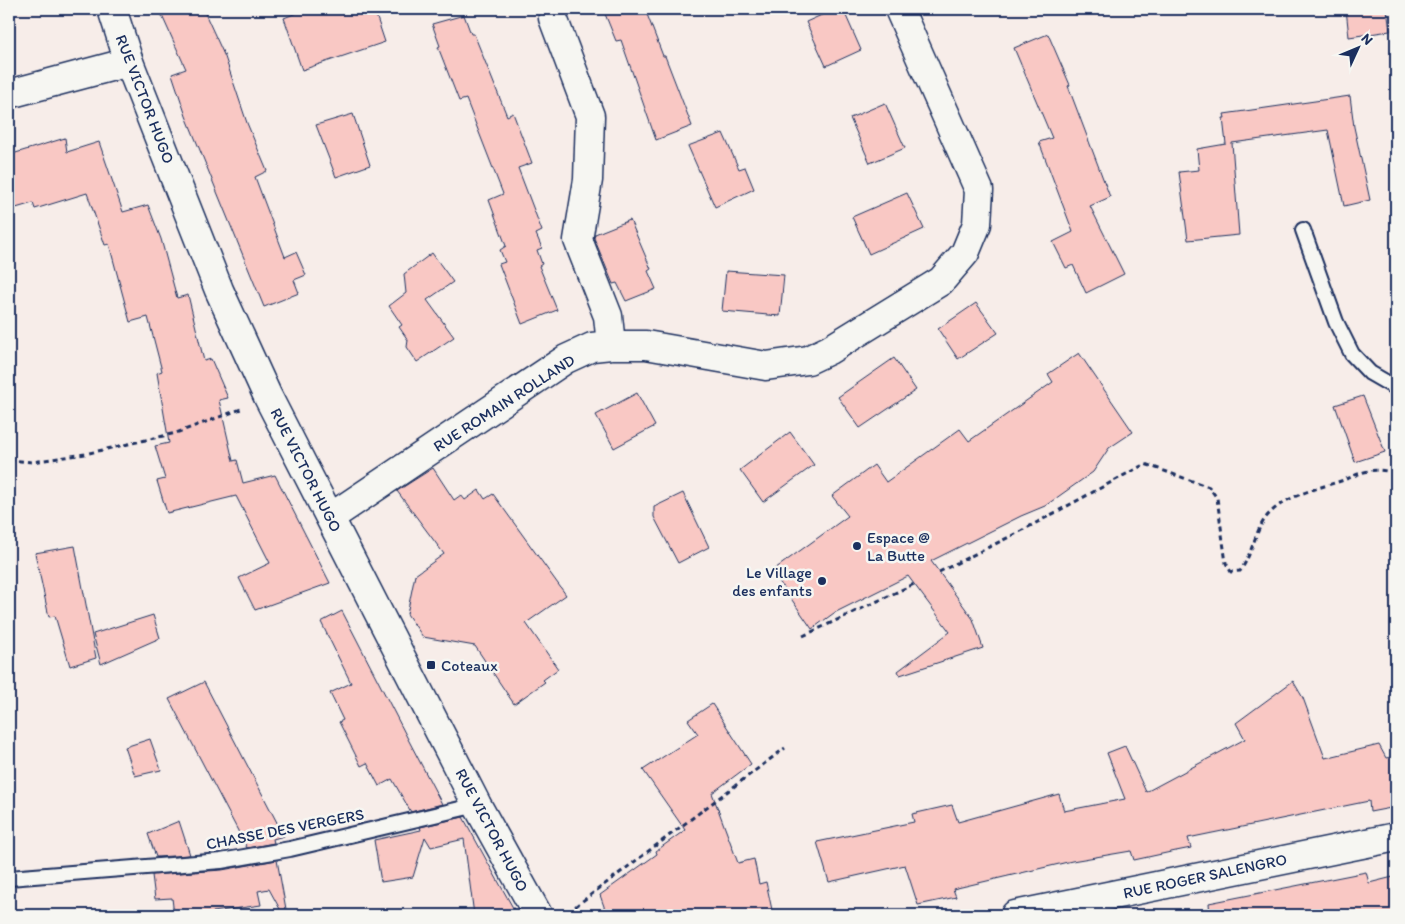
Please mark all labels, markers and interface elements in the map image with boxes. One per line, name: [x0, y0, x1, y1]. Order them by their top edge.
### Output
north arrow: [1332, 22, 1382, 72]
text: N: [1358, 30, 1376, 49]
street label: RUE VICTOR HUGO: [112, 32, 178, 166]
street label: RUE ROMAIN ROLLAND: [430, 350, 578, 456]
street label: RUE VICTOR HUGO: [266, 405, 346, 535]
place label: Espace @ La Butte: [867, 528, 930, 565]
marker: Espace @ La Butte: [851, 540, 863, 552]
place label: Le Village des enfants: [732, 563, 812, 600]
marker: Le Village des enfants: [816, 575, 828, 587]
place label: Coteaux: [441, 656, 498, 675]
marker: Coteaux: [425, 659, 437, 671]
street label: RUE VICTOR HUGO: [452, 765, 532, 895]
street label: CHASSE DES VERGERS: [204, 804, 366, 854]
street label: RUE ROGER SALENGRO: [1121, 849, 1289, 903]

